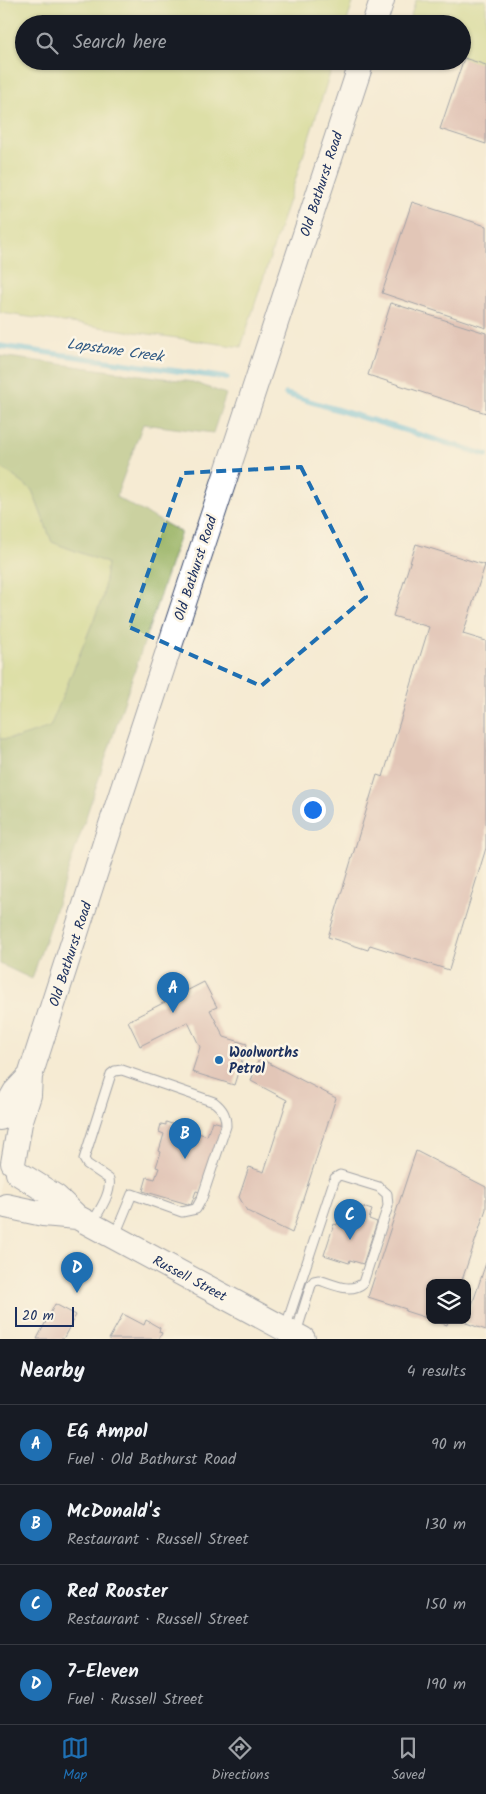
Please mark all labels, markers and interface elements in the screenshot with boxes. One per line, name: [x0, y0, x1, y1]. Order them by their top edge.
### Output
search box: [15, 15, 471, 70]
text: Search here: [73, 28, 167, 58]
icon: search: [33, 29, 61, 57]
street label: Old Bathurst Road: [295, 128, 350, 240]
water label: Lapstone Creek: [65, 332, 166, 370]
street label: Old Bathurst Road: [169, 512, 224, 624]
your location: [300, 797, 326, 823]
street label: Old Bathurst Road: [44, 898, 99, 1010]
pin: A: [157, 972, 189, 1013]
place label: Woolworths Petrol: [229, 1042, 299, 1080]
marker: Woolworths Petrol: [213, 1054, 225, 1066]
pin: B: [169, 1118, 201, 1159]
pin: C: [334, 1199, 366, 1240]
street label: Russell Street: [149, 1250, 231, 1308]
pin: D: [61, 1252, 93, 1293]
map controls: [426, 1279, 471, 1324]
button: layers: [426, 1279, 471, 1324]
scale bar: [15, 1304, 74, 1327]
text: 20 m: [22, 1305, 54, 1327]
text: Nearby: [20, 1355, 85, 1388]
text: 4 results: [407, 1359, 466, 1384]
text: EG Ampol: [67, 1417, 148, 1447]
text: A: [31, 1432, 41, 1457]
text: 90 m: [431, 1432, 466, 1457]
text: Fuel · Old Bathurst Road: [67, 1447, 236, 1472]
text: McDonald's: [67, 1497, 161, 1527]
text: B: [31, 1512, 41, 1537]
text: 130 m: [425, 1512, 466, 1537]
text: Restaurant · Russell Street: [67, 1527, 249, 1552]
text: Red Rooster: [67, 1577, 168, 1607]
text: C: [31, 1592, 41, 1617]
text: 150 m: [425, 1592, 466, 1617]
text: Restaurant · Russell Street: [67, 1607, 249, 1632]
text: 7-Eleven: [67, 1657, 139, 1687]
text: D: [31, 1672, 41, 1697]
text: 190 m: [426, 1672, 466, 1697]
text: Fuel · Russell Street: [67, 1687, 204, 1712]
tab: Map: [61, 1734, 89, 1786]
tab: Directions: [211, 1734, 269, 1786]
tab: Saved: [392, 1734, 425, 1786]

